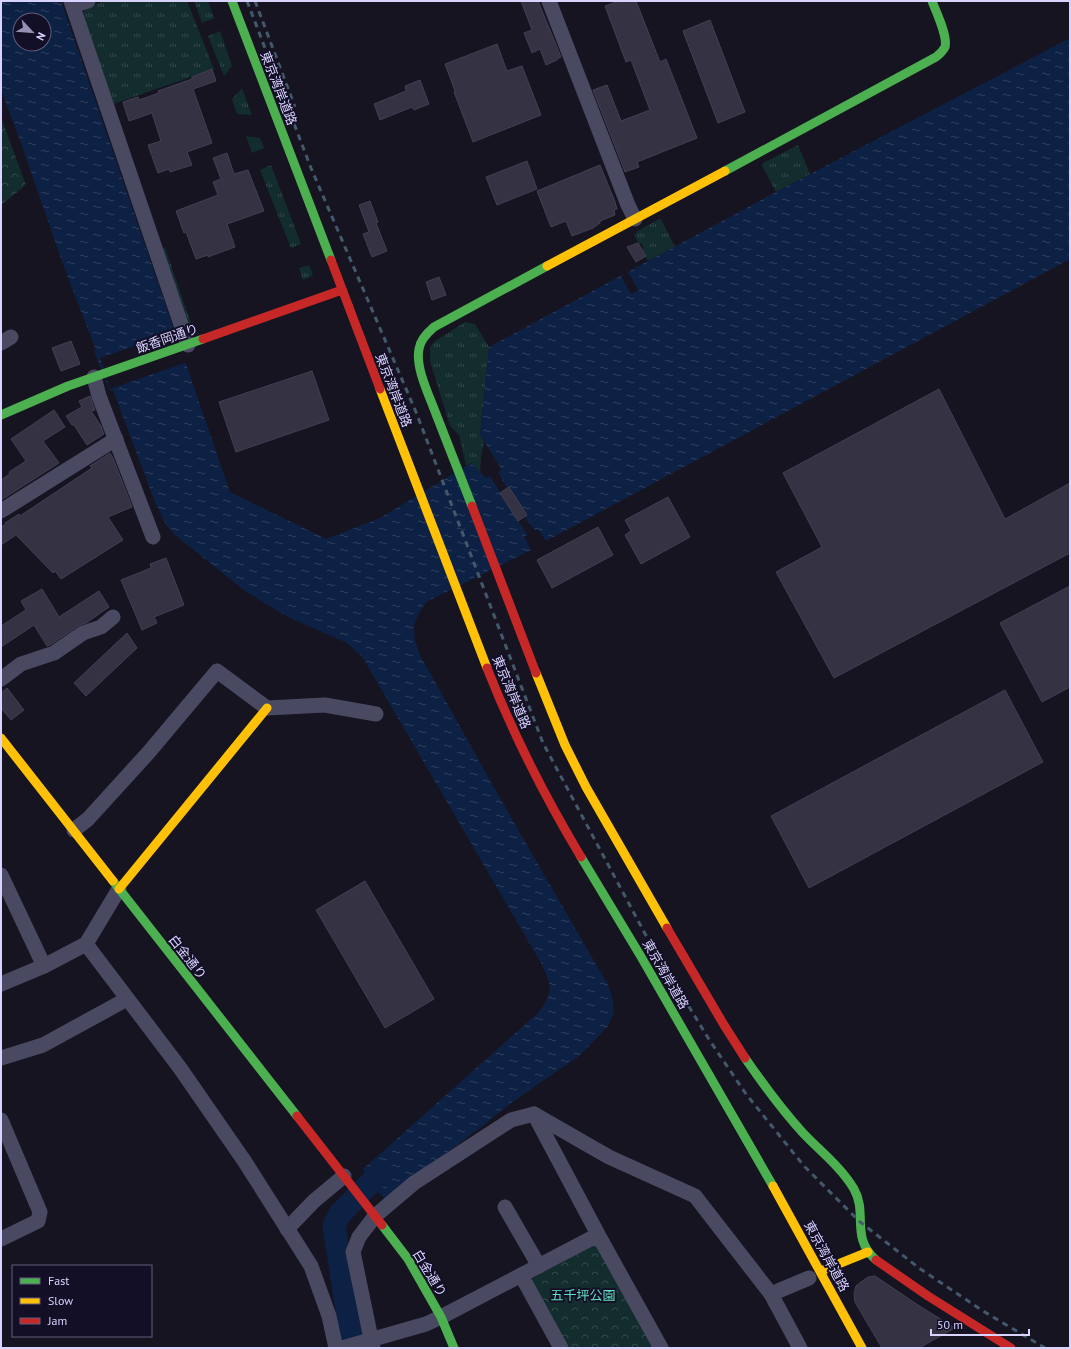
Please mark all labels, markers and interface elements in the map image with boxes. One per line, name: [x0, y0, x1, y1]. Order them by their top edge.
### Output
north arrow: [12, 12, 52, 52]
text: N: [33, 30, 49, 43]
street label: 東京湾岸道路: [257, 49, 300, 128]
street label: 飯香岡通り: [134, 320, 201, 357]
street label: 東京湾岸道路: [372, 351, 415, 430]
street label: 東京湾岸道路: [488, 653, 535, 731]
street label: 白金通り: [165, 932, 210, 983]
street label: 東京湾岸道路: [639, 936, 692, 1012]
street label: 東京湾岸道路: [800, 1218, 853, 1294]
street label: 白金通り: [409, 1247, 450, 1300]
legend: [12, 1265, 152, 1337]
text: Fast: [48, 1273, 69, 1288]
park label: 五千坪公園: [550, 1287, 616, 1304]
text: Slow: [48, 1293, 73, 1308]
scale bar: [931, 1311, 1029, 1337]
text: Jam: [47, 1313, 67, 1328]
text: 50 m: [937, 1317, 963, 1332]

